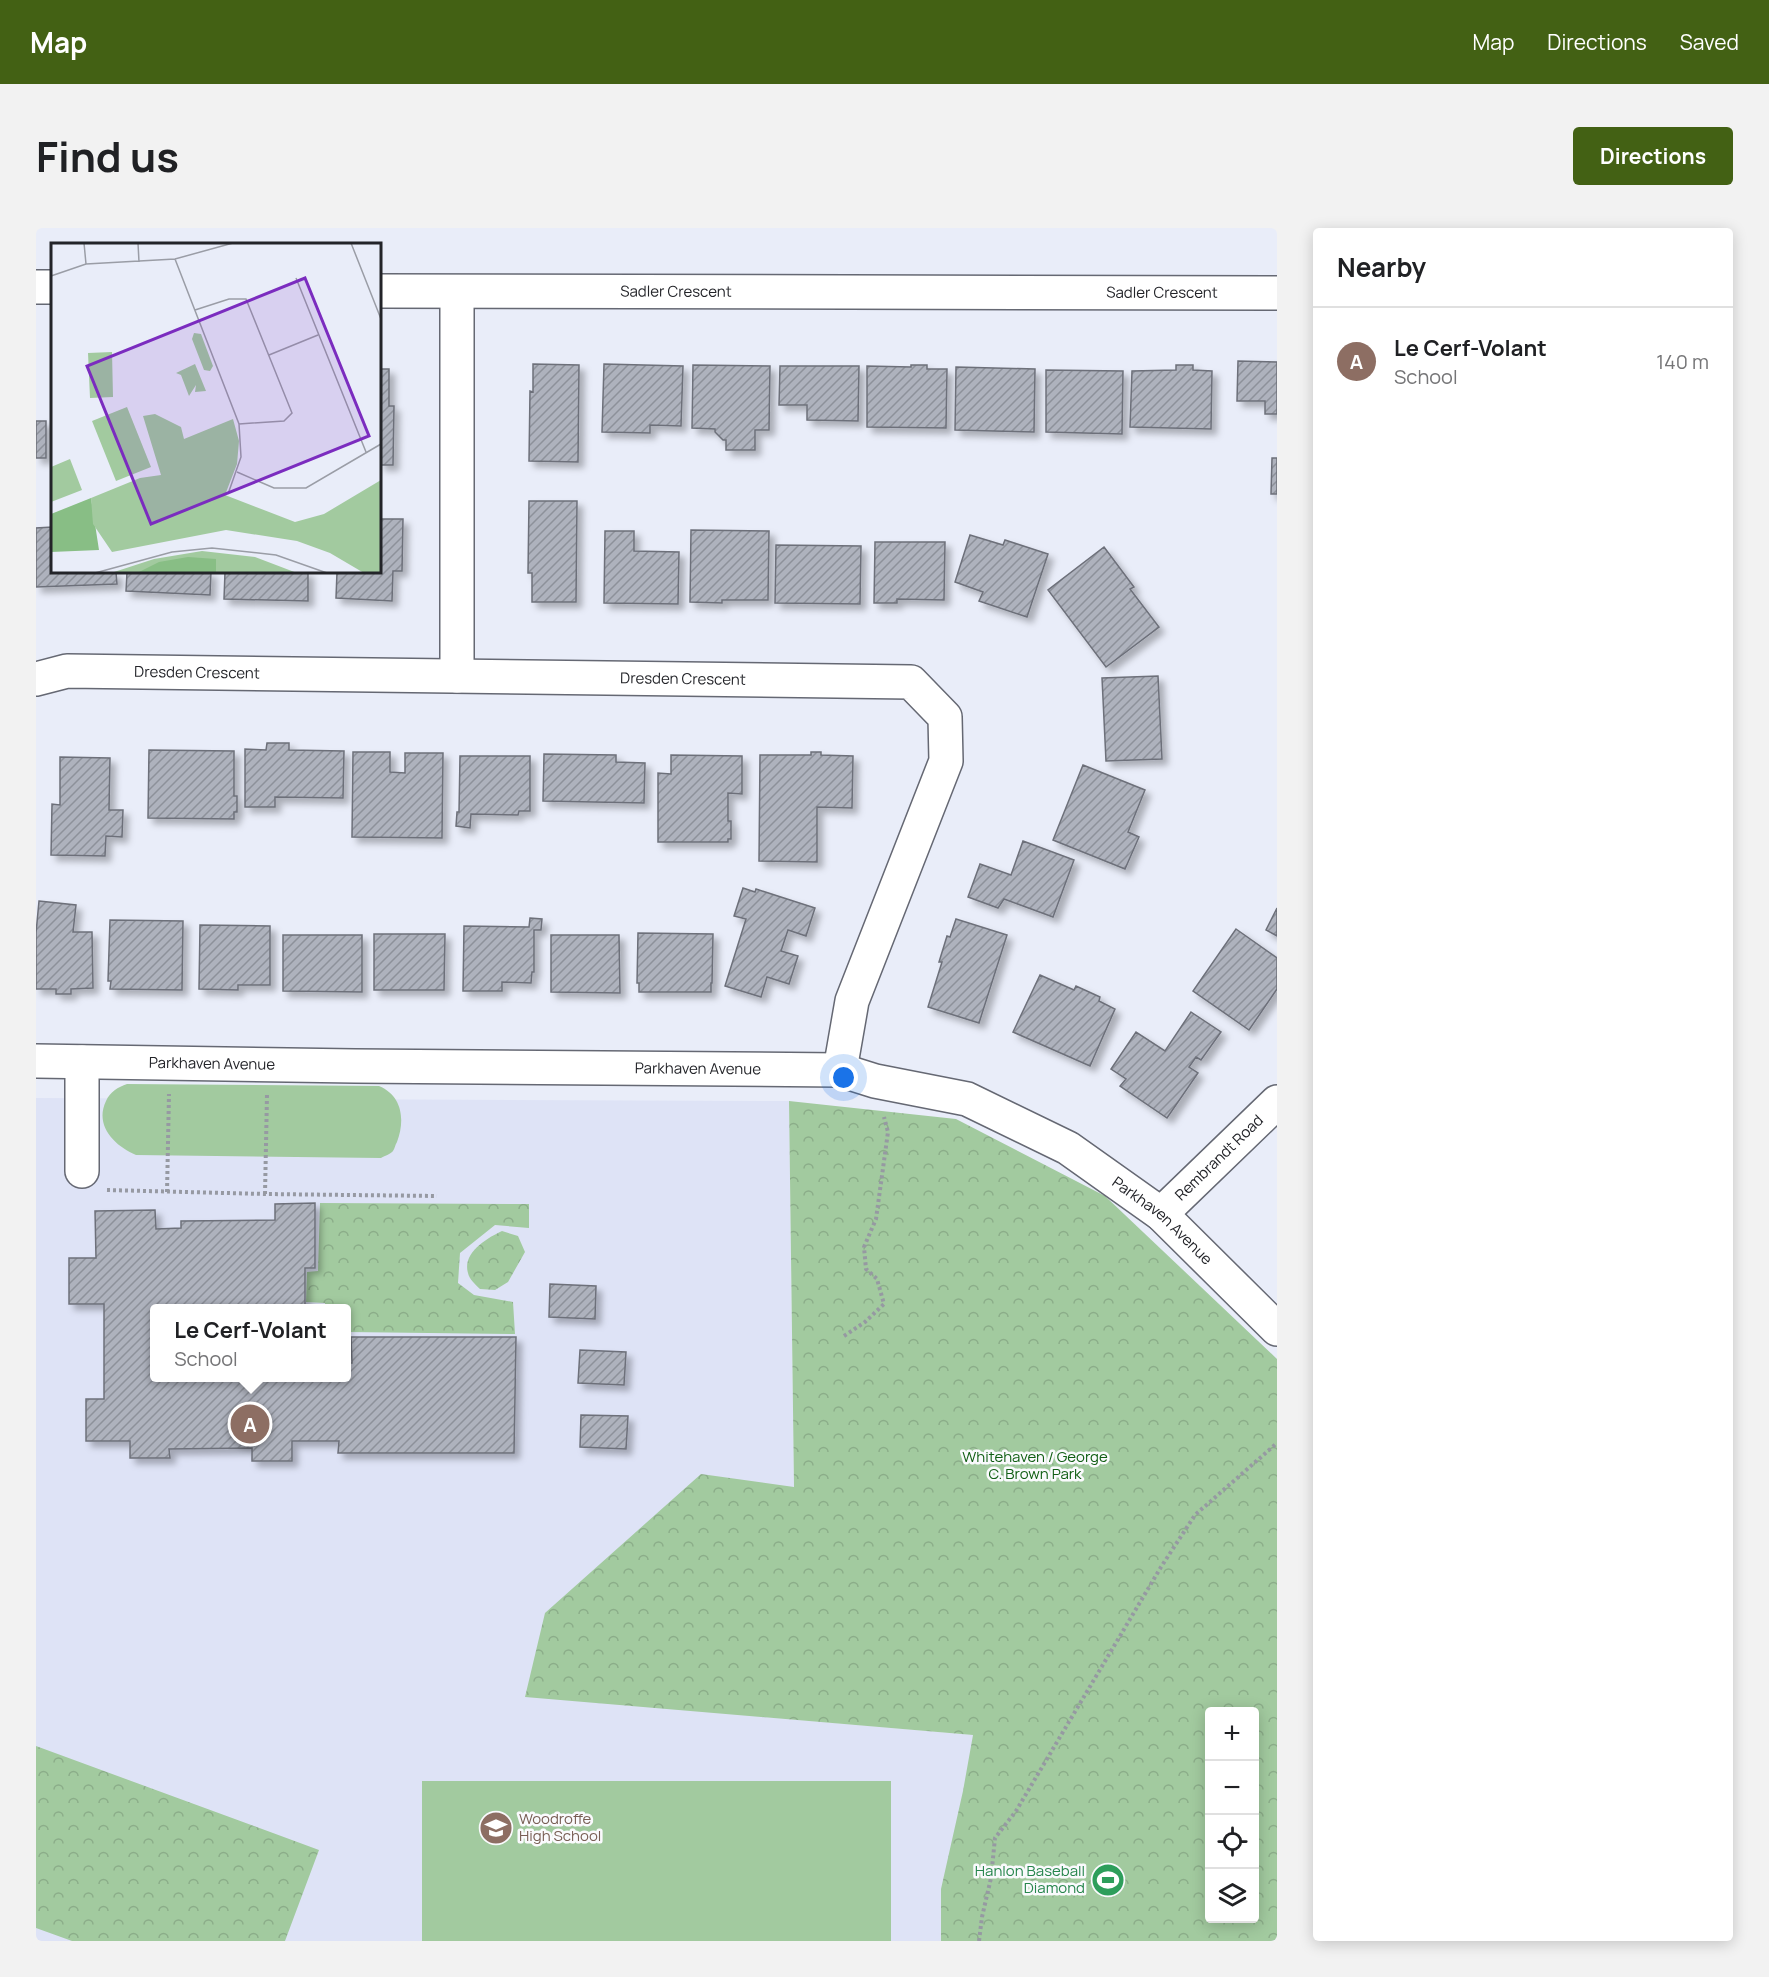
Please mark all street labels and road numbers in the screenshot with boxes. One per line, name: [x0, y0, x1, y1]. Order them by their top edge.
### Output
street label: Sadler Crescent: [620, 281, 732, 302]
street label: Sadler Crescent: [1106, 282, 1218, 303]
street label: Dresden Crescent: [134, 661, 260, 684]
street label: Dresden Crescent: [620, 667, 746, 690]
street label: Parkhaven Avenue: [149, 1052, 275, 1075]
street label: Parkhaven Avenue: [635, 1057, 761, 1079]
street label: Rembrandt Road: [1170, 1110, 1268, 1205]
street label: Parkhaven Avenue: [1108, 1172, 1217, 1269]

